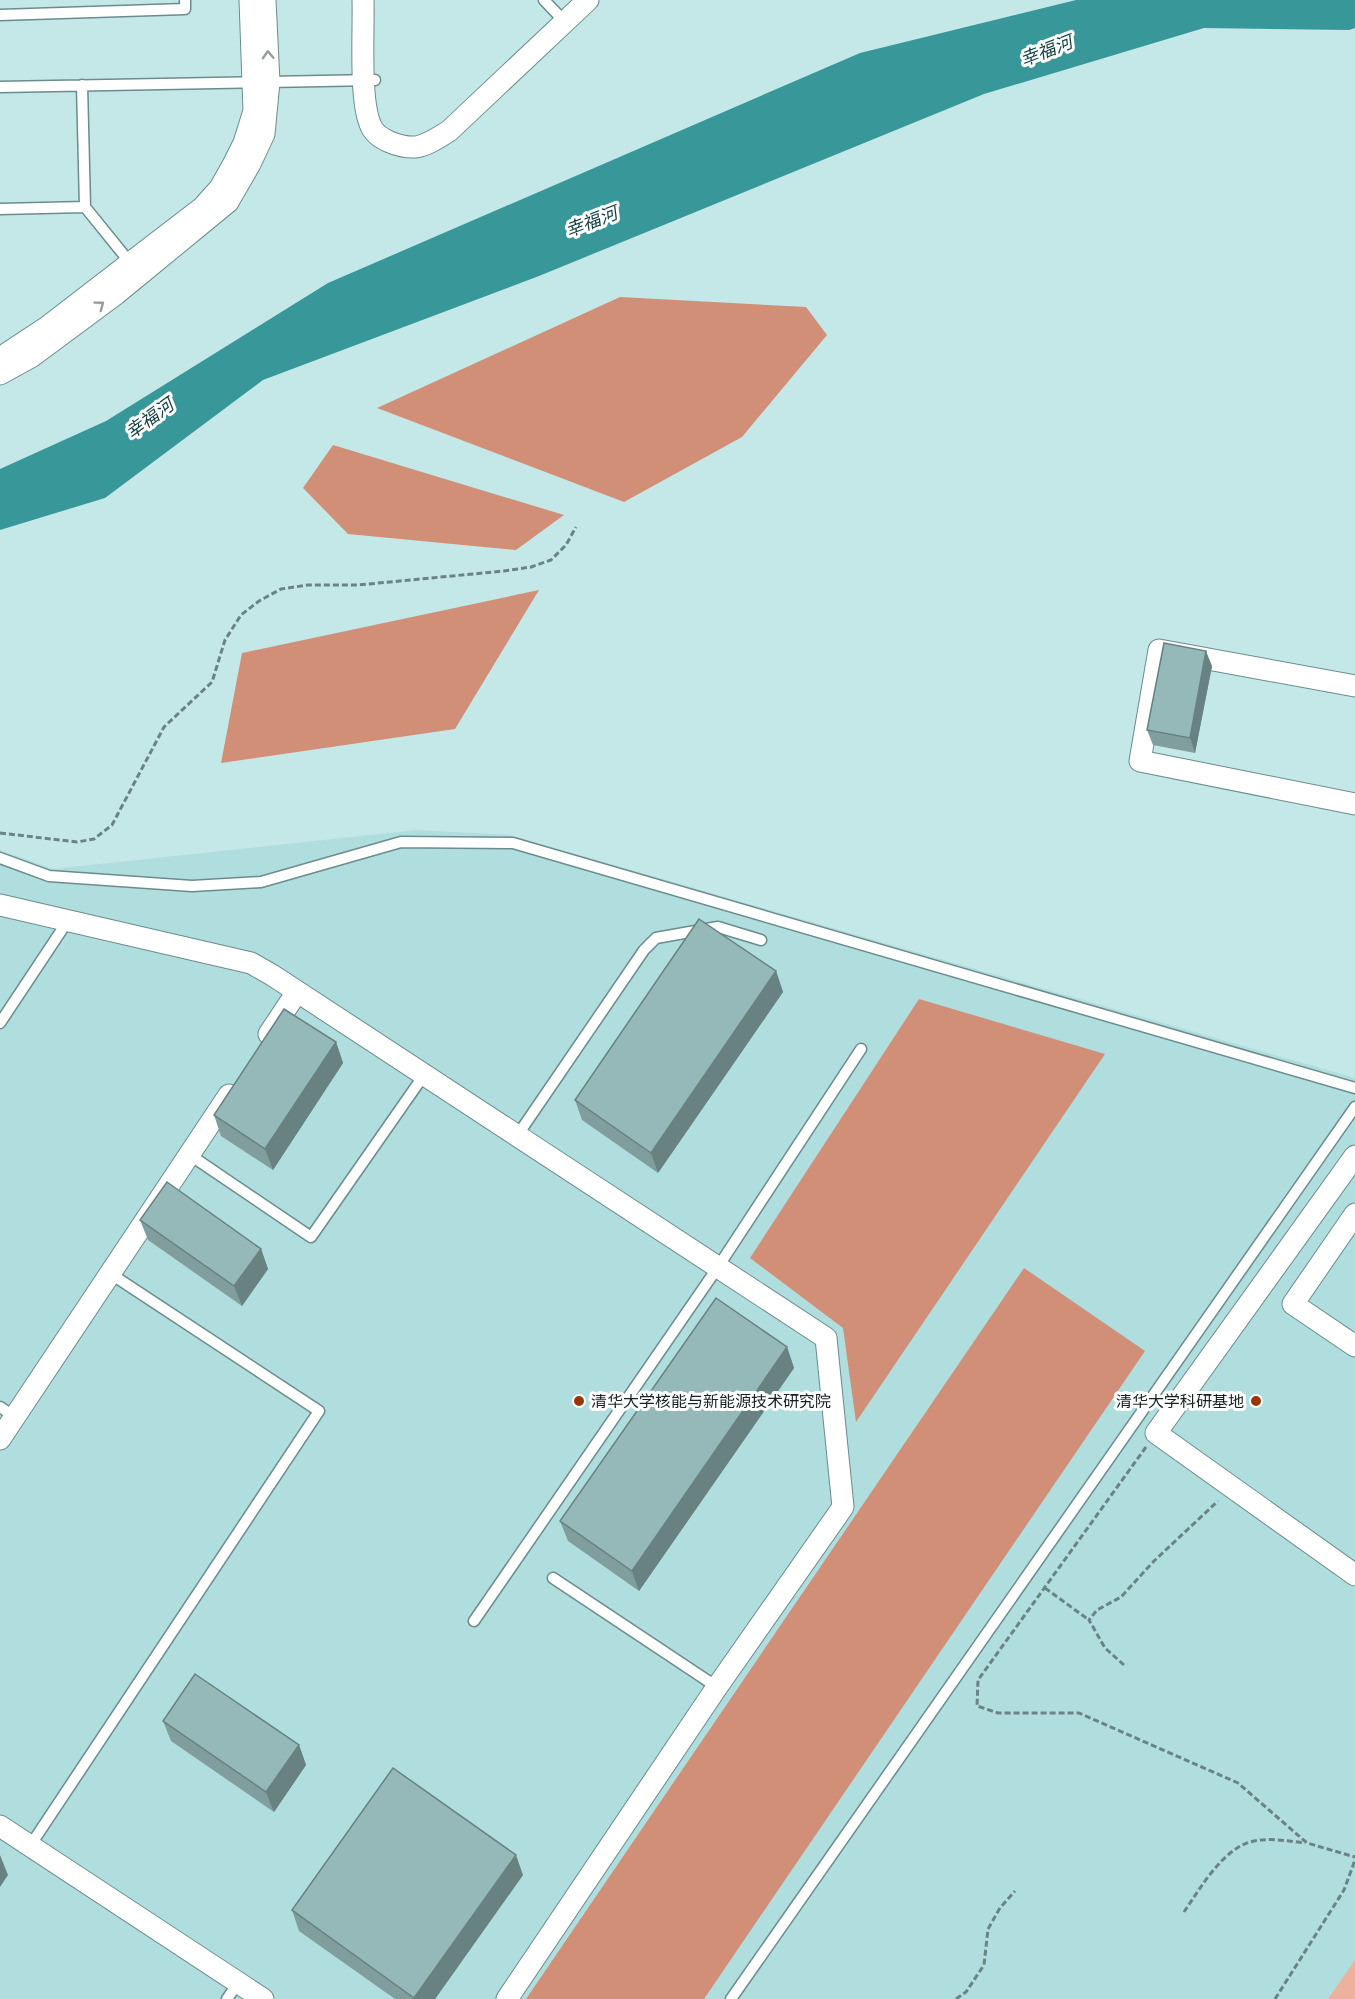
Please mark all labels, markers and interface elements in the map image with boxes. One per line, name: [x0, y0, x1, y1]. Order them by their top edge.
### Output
water label: 幸福河: [1016, 28, 1078, 71]
one-way arrow: [262, 50, 275, 59]
water label: 幸福河: [561, 199, 623, 242]
one-way arrow: [94, 302, 105, 313]
water label: 幸福河: [120, 391, 180, 444]
place label: 清华大学核能与新能源技术研究院: [591, 1390, 831, 1412]
place label: 清华大学科研基地: [1116, 1390, 1244, 1412]
marker: 清华大学核能与新能源技术研究院: [572, 1394, 586, 1408]
marker: 清华大学科研基地: [1249, 1394, 1263, 1408]

